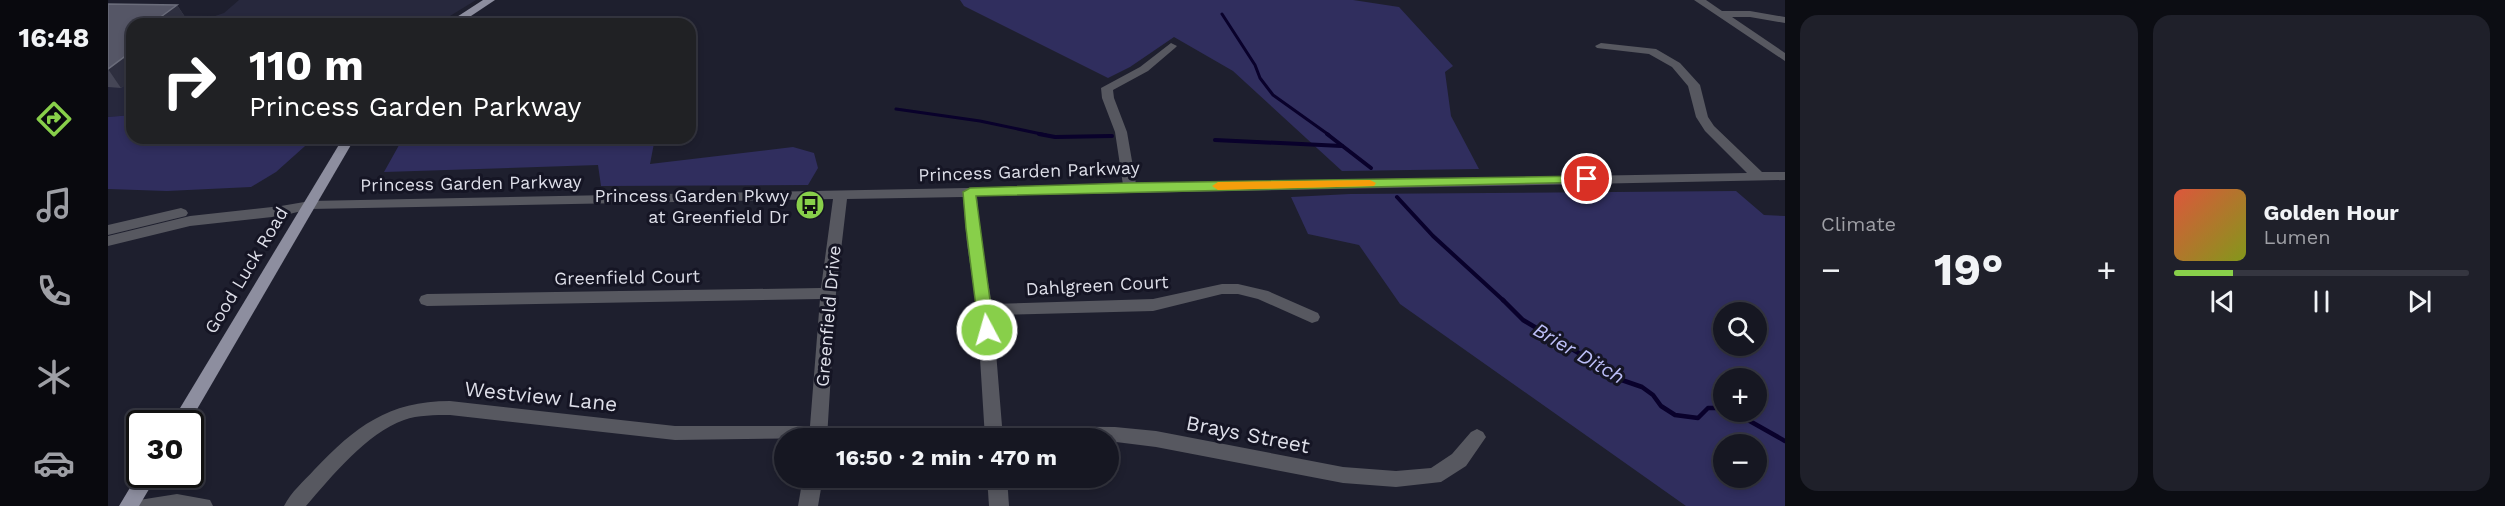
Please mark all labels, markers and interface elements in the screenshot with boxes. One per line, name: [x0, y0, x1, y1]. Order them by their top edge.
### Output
text: 16:48: [19, 22, 89, 54]
text: 110 m: [249, 41, 364, 90]
icon: right: [150, 42, 228, 120]
text: Princess Garden Parkway: [249, 91, 581, 123]
icon: directions: [33, 98, 75, 140]
pin: [1561, 153, 1612, 204]
street label: Princess Garden Parkway: [918, 157, 1141, 185]
icon: arrive: [1570, 162, 1603, 195]
street label: Princess Garden Parkway: [360, 171, 583, 195]
icon: music: [33, 184, 75, 226]
place label: Princess Garden Pkwy at Greenfield Dr: [594, 185, 790, 227]
bus stop icon: Princess Garden Pkwy at Greenfield Dr: [794, 189, 826, 221]
text: Golden Hour: [2264, 200, 2399, 225]
street label: Good Luck Road: [200, 203, 292, 337]
text: Climate: [1821, 212, 1896, 236]
text: Lumen: [2264, 225, 2331, 249]
text: 19°: [1934, 243, 2003, 296]
street label: Greenfield Drive: [811, 244, 845, 388]
text: −: [1821, 250, 1841, 289]
text: +: [2097, 250, 2116, 289]
street label: Greenfield Court: [554, 265, 700, 289]
icon: phone: [33, 270, 75, 312]
street label: Dahlgreen Court: [1025, 271, 1169, 299]
icon: previous: [2206, 285, 2239, 318]
icon: pause: [2305, 285, 2338, 318]
icon: next: [2403, 285, 2436, 318]
position arrow: [955, 298, 1019, 362]
map controls: [1713, 302, 1767, 488]
button: search: [1713, 302, 1767, 356]
water label: Brier Ditch: [1529, 317, 1629, 389]
icon: climate: [33, 356, 75, 398]
button: +: [1713, 368, 1767, 422]
street label: Westview Lane: [463, 376, 619, 416]
speed limit sign: 30: [126, 410, 204, 488]
street label: Brays Street: [1184, 410, 1312, 458]
button: −: [1713, 434, 1767, 488]
icon: car: [33, 442, 75, 484]
text: 16:50 · 2 min · 470 m: [836, 445, 1057, 470]

